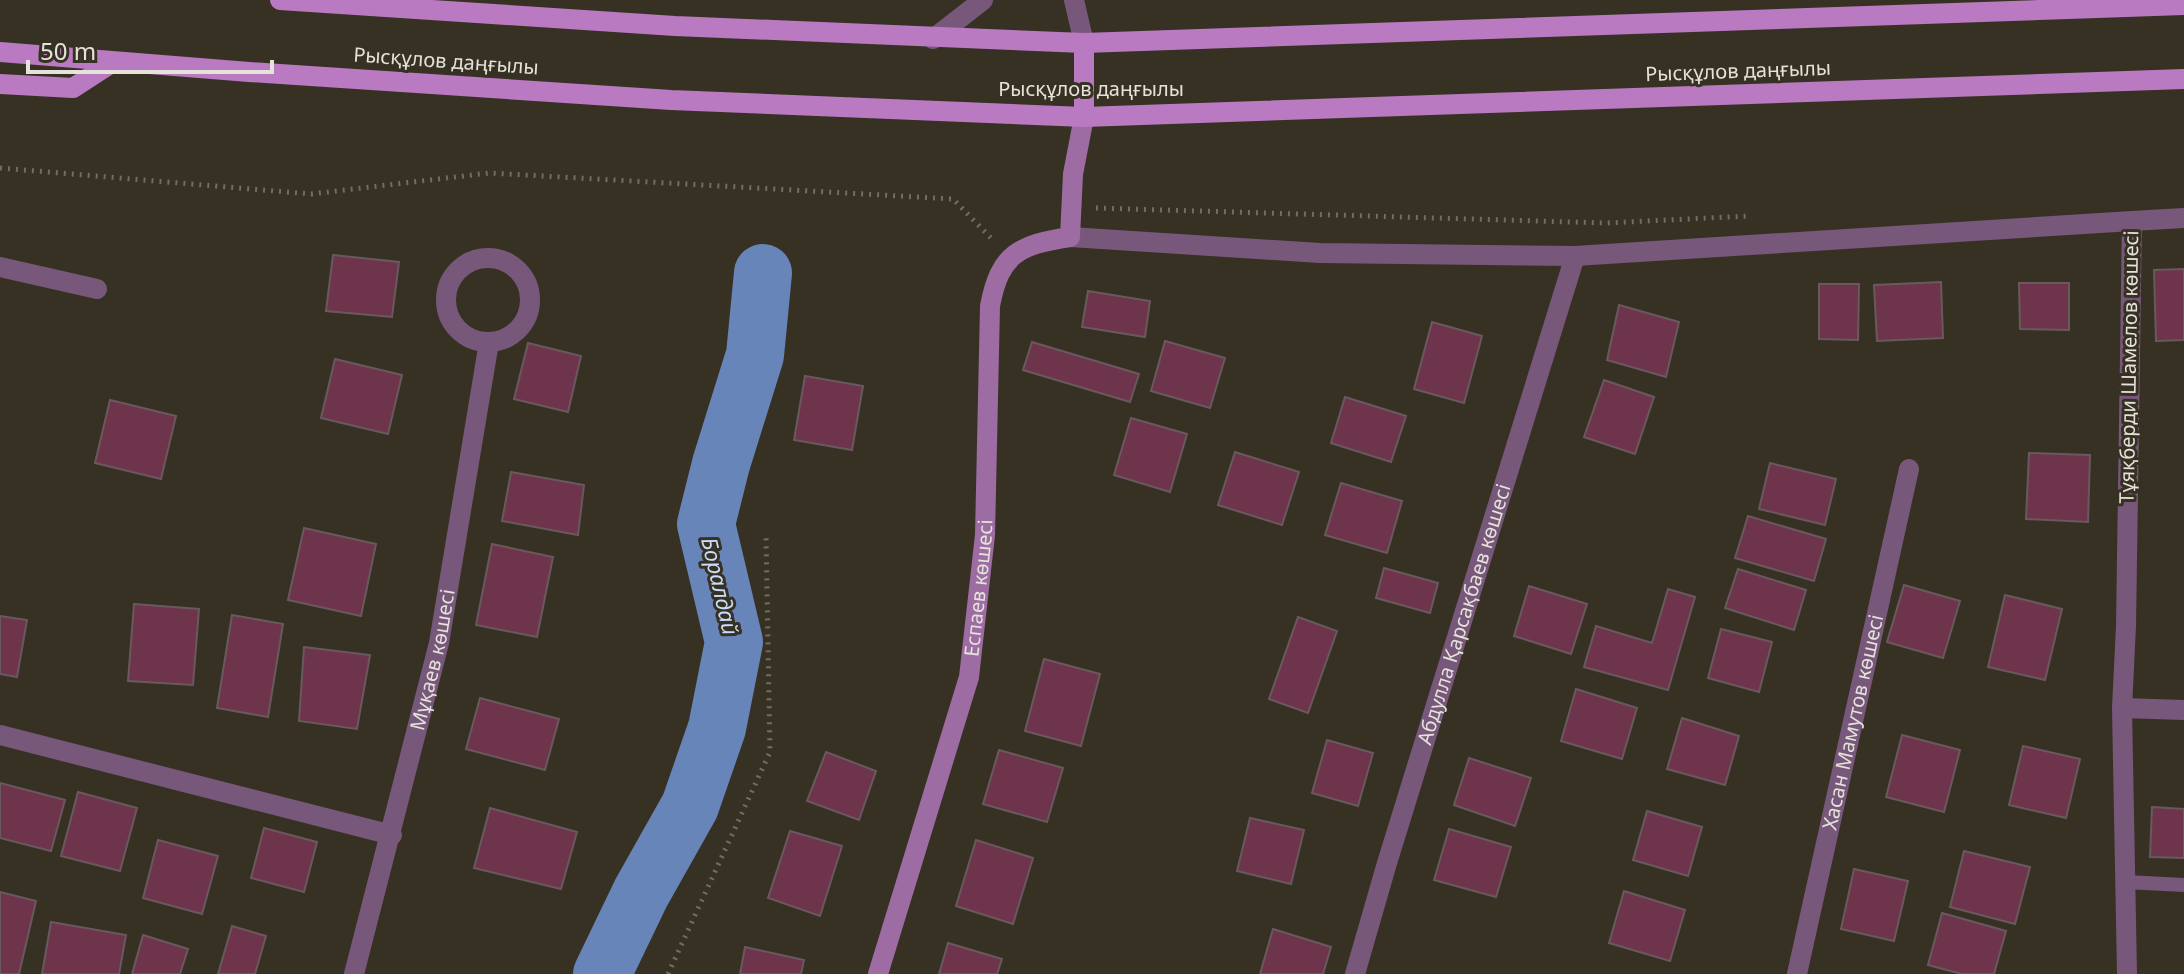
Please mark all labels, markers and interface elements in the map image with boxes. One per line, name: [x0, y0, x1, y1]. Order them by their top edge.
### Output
scale bar: [28, 24, 272, 74]
text: 50 m: [40, 34, 96, 67]
street label: Рысқұлов даңғылы: [352, 41, 540, 80]
street label: Рысқұлов даңғылы: [1645, 54, 1831, 87]
street label: Рысқұлов даңғылы: [998, 75, 1184, 102]
street label: Тұяқберди Шамелов көшесі: [2113, 230, 2144, 504]
street label: Абдулла Қарсақбаев көшесі: [1411, 480, 1517, 748]
street label: Еспаев көшесі: [957, 519, 998, 658]
water label: Боралдай: [695, 534, 747, 638]
street label: Мұқаев көшесі: [403, 587, 461, 733]
street label: Хасан Мамутов көшесі: [1815, 612, 1889, 832]

